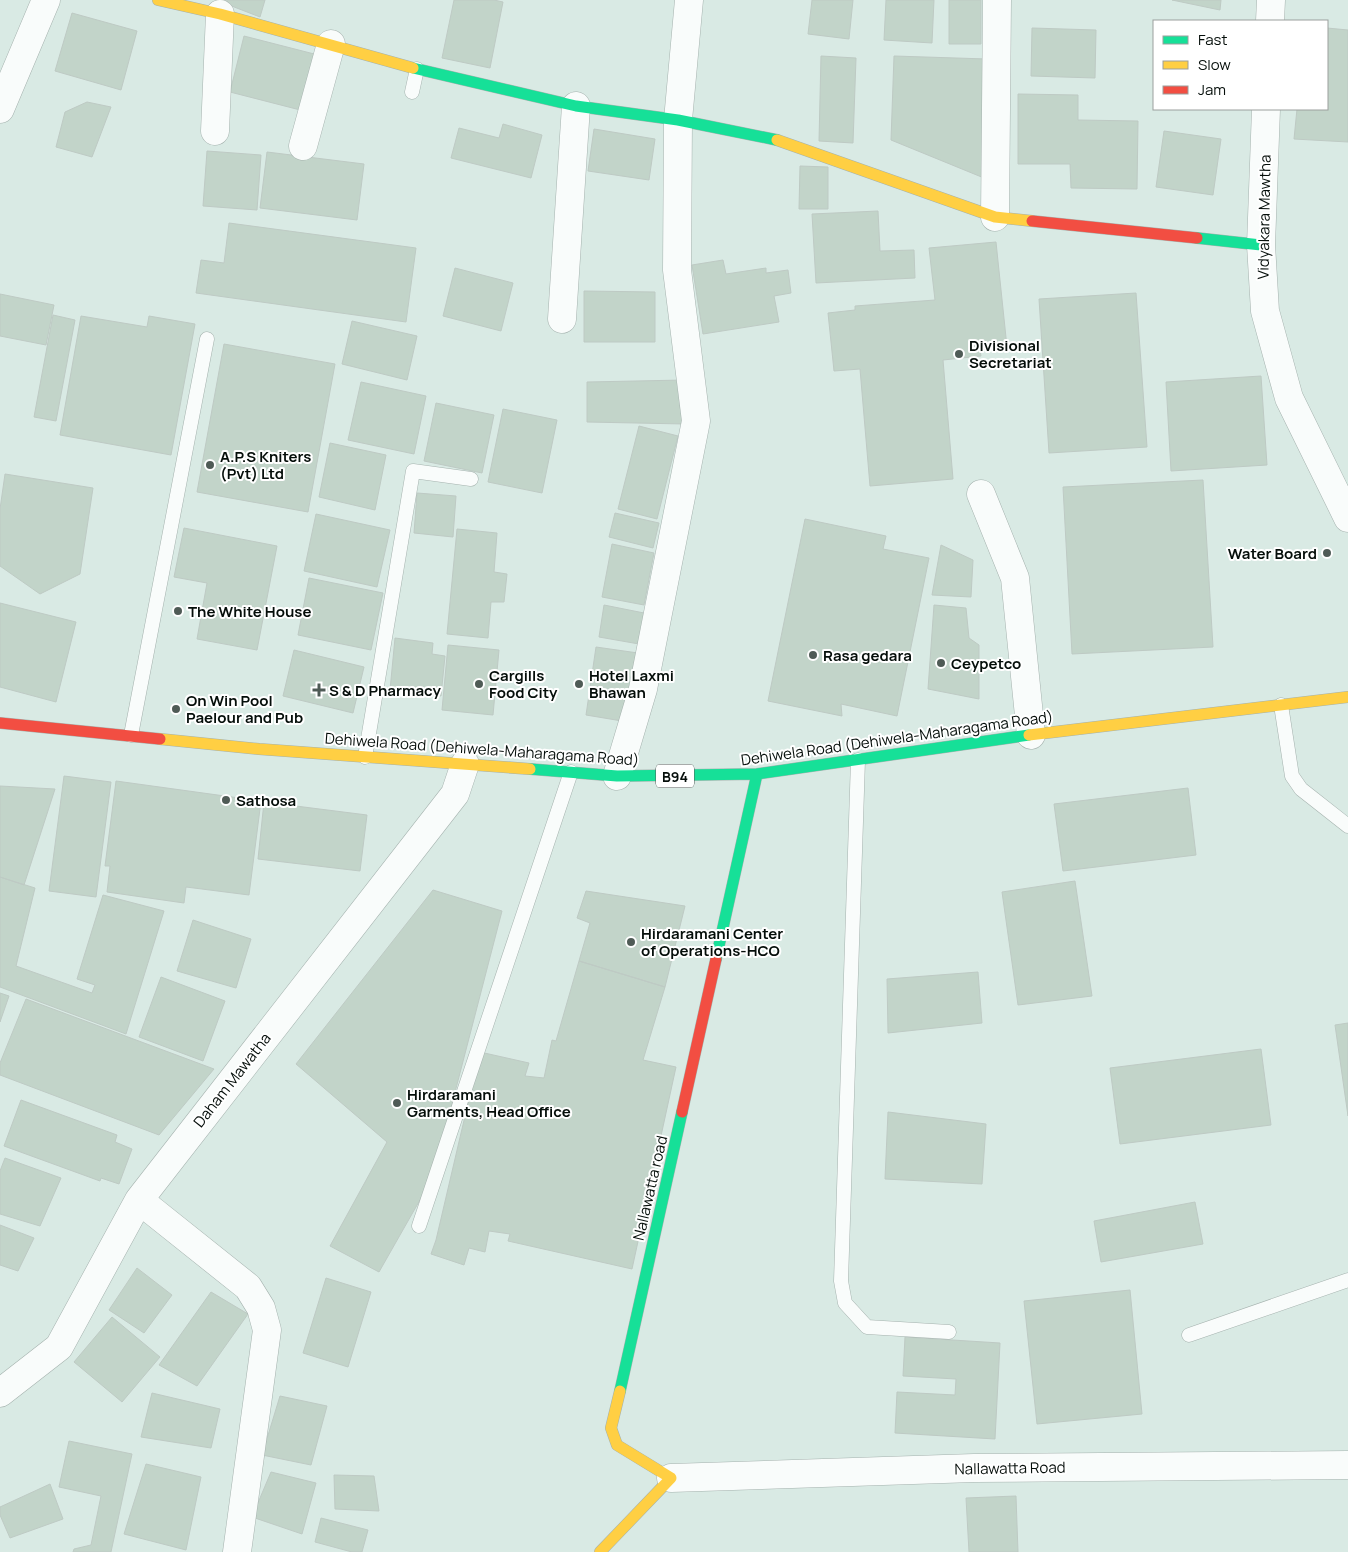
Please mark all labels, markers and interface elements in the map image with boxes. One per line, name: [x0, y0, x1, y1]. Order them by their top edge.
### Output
legend: [1153, 20, 1328, 110]
text: Fast: [1198, 29, 1227, 50]
text: Slow: [1198, 54, 1231, 75]
text: Jam: [1198, 79, 1226, 100]
street label: Vidyakara Mawtha: [1252, 154, 1276, 280]
place label: Divisional Secretariat: [969, 335, 1052, 373]
marker: Divisional Secretariat: [953, 348, 965, 360]
place label: A.P.S Kniters (Pvt) Ltd: [220, 446, 311, 484]
marker: A.P.S Kniters (Pvt) Ltd: [204, 459, 216, 471]
place label: Water Board: [1228, 543, 1317, 564]
marker: Water Board: [1321, 547, 1333, 559]
place label: The White House: [188, 601, 311, 622]
marker: The White House: [172, 605, 184, 617]
place label: Rasa gedara: [823, 645, 912, 666]
marker: Rasa gedara: [807, 649, 819, 661]
place label: Ceypetco: [951, 653, 1021, 674]
marker: Ceypetco: [935, 657, 947, 669]
place label: Cargills Food City: [489, 665, 558, 703]
place label: Hotel Laxmi Bhawan: [589, 665, 674, 703]
marker: Cargills Food City: [473, 678, 485, 690]
marker: Hotel Laxmi Bhawan: [573, 678, 585, 690]
place label: S & D Pharmacy: [329, 680, 441, 701]
marker: S & D Pharmacy: [313, 684, 325, 696]
place label: On Win Pool Paelour and Pub: [186, 690, 303, 728]
marker: On Win Pool Paelour and Pub: [170, 703, 182, 715]
street label: Dehiwela Road (Dehiwela-Maharagama Road): [739, 706, 1055, 770]
street label: Dehiwela Road (Dehiwela-Maharagama Road): [324, 728, 640, 770]
road number: B94: [656, 764, 694, 788]
place label: Sathosa: [236, 790, 296, 811]
marker: Sathosa: [220, 794, 232, 806]
place label: Hirdaramani Center of Operations-HCO: [641, 923, 783, 961]
marker: Hirdaramani Center of Operations-HCO: [625, 936, 637, 948]
street label: Daham Mawatha: [188, 1028, 276, 1132]
place label: Hirdaramani Garments, Head Office: [407, 1084, 571, 1122]
marker: Hirdaramani Garments, Head Office: [391, 1097, 403, 1109]
street label: Nallawatta road: [628, 1134, 672, 1242]
street label: Nallawatta Road: [954, 1457, 1066, 1479]

